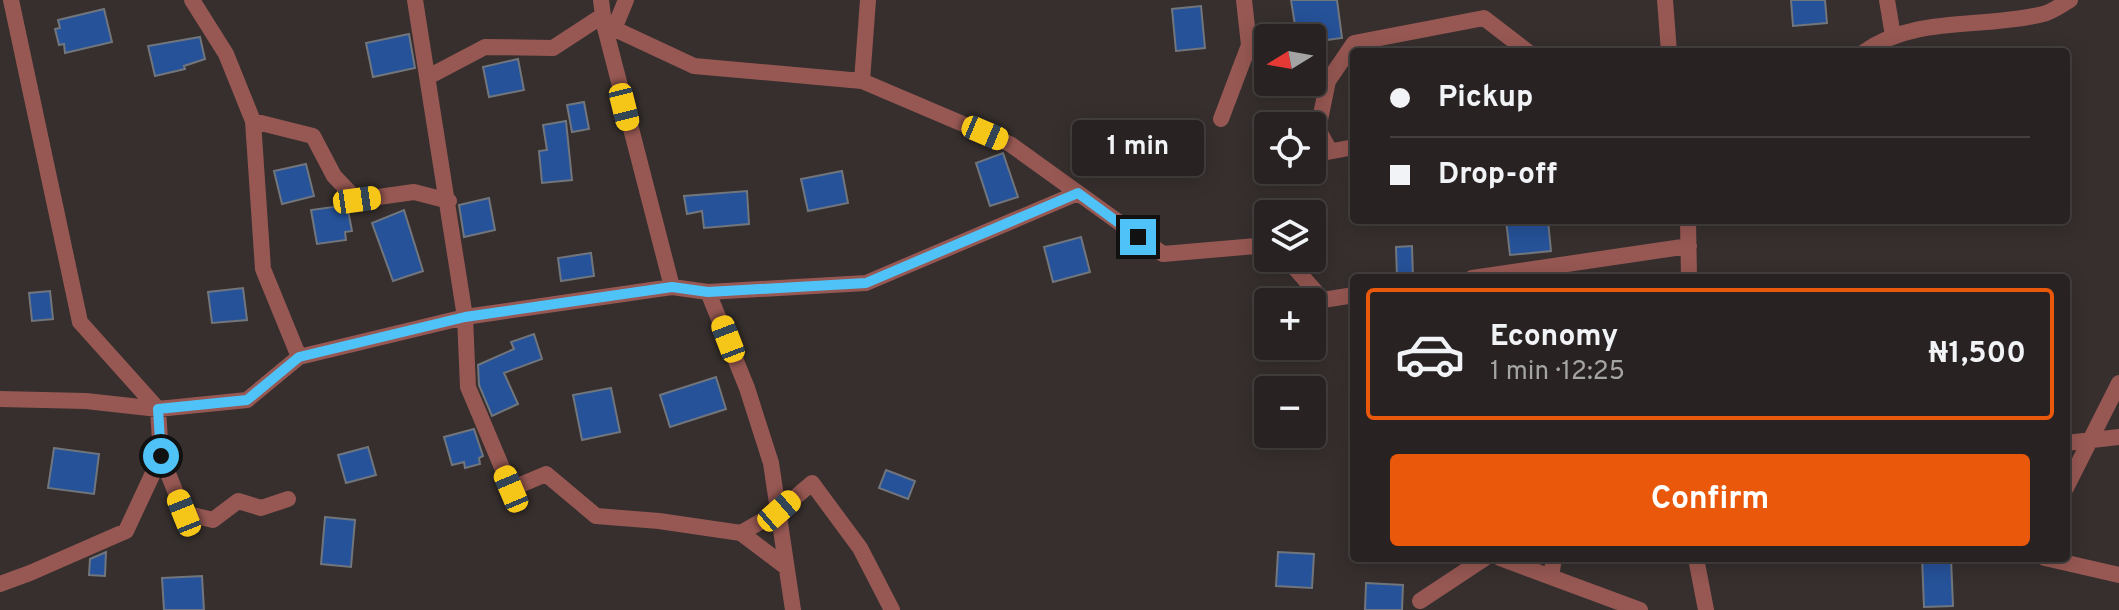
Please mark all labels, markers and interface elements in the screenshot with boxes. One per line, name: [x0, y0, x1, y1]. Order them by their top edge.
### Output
north arrow: [1254, 24, 1326, 96]
map controls: [1254, 24, 1326, 448]
text: Pickup: [1438, 80, 1533, 117]
car: [607, 81, 641, 133]
button: locate: [1254, 112, 1326, 184]
car: [958, 113, 1012, 153]
callout: 1 min: [1072, 121, 1204, 177]
text: 1 min: [1107, 131, 1169, 164]
text: Drop-off: [1438, 157, 1557, 194]
car: [332, 185, 382, 215]
button: layers: [1254, 200, 1326, 272]
route end: [1120, 219, 1156, 255]
button: +: [1254, 288, 1326, 360]
car: [708, 312, 748, 366]
icon: car: [1394, 318, 1466, 390]
text: Economy: [1490, 319, 1618, 356]
text: ₦1,500: [1928, 336, 2026, 373]
text: 1 min · 12:25: [1490, 356, 1625, 389]
button: −: [1254, 376, 1326, 448]
route start: [143, 438, 179, 474]
button: Confirm: [1390, 454, 2030, 546]
car: [491, 462, 531, 516]
car: [164, 486, 204, 540]
car: [753, 486, 805, 536]

